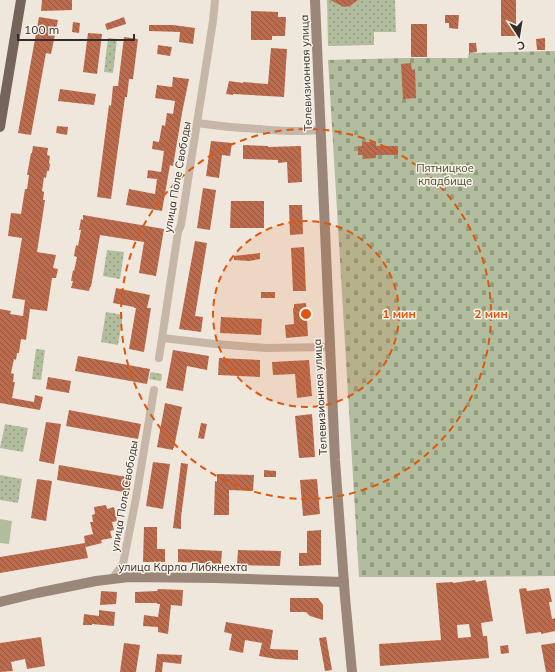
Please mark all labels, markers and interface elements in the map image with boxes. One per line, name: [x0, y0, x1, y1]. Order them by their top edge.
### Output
street label: Телевизионная улица: [297, 15, 315, 131]
scale bar: [18, 16, 134, 42]
north arrow: [499, 16, 539, 56]
text: 100 m: [24, 22, 59, 37]
text: С: [515, 38, 526, 54]
street label: улица Поле Свободы: [160, 120, 194, 234]
park label: Пятницкое кладбище: [416, 161, 474, 188]
text: 1 мин: [382, 306, 416, 321]
text: 2 мин: [474, 306, 508, 321]
centre of rings: [299, 307, 313, 321]
street label: Телевизионная улица: [310, 338, 330, 456]
street label: улица Поле Свободы: [107, 439, 141, 553]
street label: улица Карла Либкнехта: [118, 560, 248, 574]

